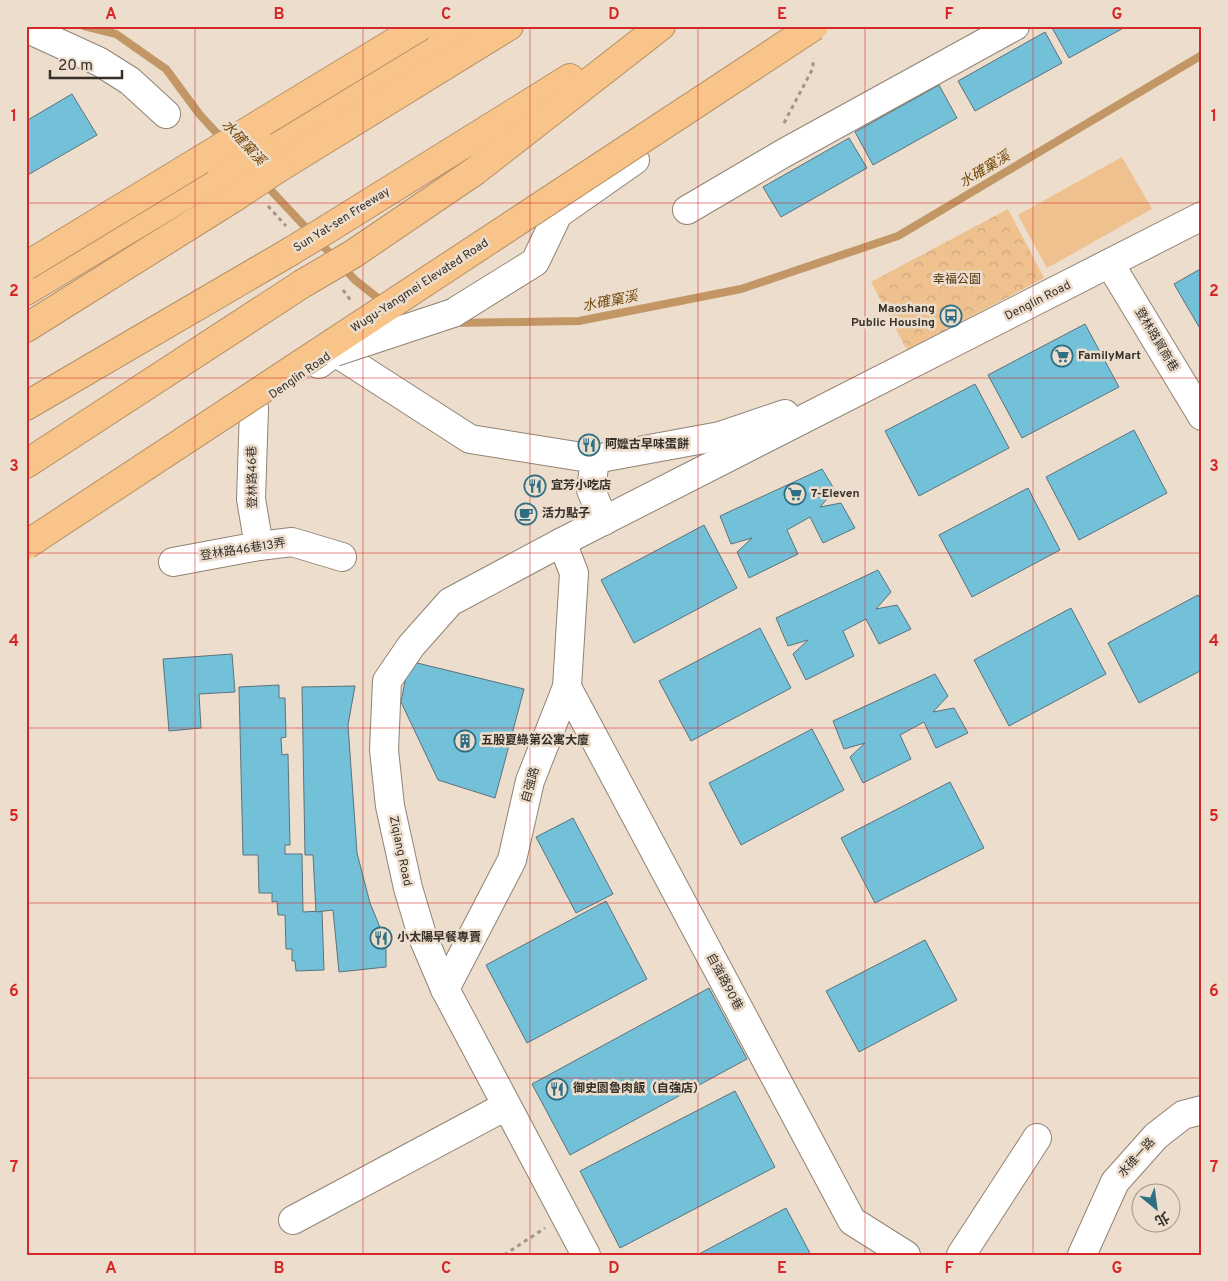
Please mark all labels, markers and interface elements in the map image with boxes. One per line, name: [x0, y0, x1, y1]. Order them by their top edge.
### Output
text: A: [105, 5, 117, 25]
text: B: [273, 5, 285, 25]
text: C: [441, 5, 451, 25]
text: D: [608, 5, 620, 25]
text: E: [777, 5, 787, 25]
text: F: [944, 5, 954, 25]
text: G: [1112, 5, 1122, 25]
scale bar: [50, 48, 122, 80]
text: 20 m: [58, 57, 93, 76]
text: 1: [11, 107, 17, 127]
text: 1: [1211, 107, 1217, 127]
water label: 水確窠溪: [218, 117, 270, 171]
water label: 水確窠溪: [957, 147, 1015, 192]
street label: Sun Yat-sen Freeway: [291, 184, 393, 256]
street label: Wugu-Yangmei Elevated Road: [348, 235, 492, 337]
park label: 幸福公園: [933, 272, 981, 288]
street label: Denglin Road: [1002, 278, 1074, 324]
text: 2: [9, 282, 19, 302]
text: 2: [1209, 282, 1219, 302]
water label: 水確窠溪: [581, 288, 641, 316]
place label: Maoshang Public Housing: [851, 301, 935, 331]
bus stop icon: Maoshang Public Housing: [939, 304, 963, 328]
street label: 登林路貿商巷: [1131, 305, 1181, 375]
supermarket icon: FamilyMart: [1050, 344, 1074, 368]
place label: FamilyMart: [1078, 348, 1141, 364]
street label: Denglin Road: [266, 349, 334, 403]
restaurant icon: 阿嬤古早味蛋餅: [577, 433, 601, 457]
place label: 阿嬤古早味蛋餅: [605, 437, 689, 453]
street label: 登林路46巷: [244, 446, 262, 508]
text: 3: [9, 457, 19, 477]
text: 3: [1209, 457, 1219, 477]
restaurant icon: 宜芳小吃店: [523, 474, 547, 498]
place label: 宜芳小吃店: [551, 478, 611, 494]
supermarket icon: 7-Eleven: [783, 482, 807, 506]
place label: 7-Eleven: [811, 486, 860, 502]
cafe icon: 活力點子: [514, 502, 538, 526]
place label: 活力點子: [542, 506, 590, 522]
street label: 登林路46巷13弄: [199, 535, 287, 565]
text: 4: [9, 632, 19, 652]
text: 4: [1209, 632, 1219, 652]
building icon: 五股夏綠第公寓大廈: [453, 729, 477, 753]
place label: 五股夏綠第公寓大廈: [481, 733, 589, 749]
street label: 自強路: [518, 765, 544, 805]
text: 5: [9, 807, 19, 827]
text: 5: [1209, 807, 1219, 827]
street label: Ziqiang Road: [385, 814, 415, 888]
restaurant icon: 小太陽早餐專賣: [369, 926, 393, 950]
place label: 小太陽早餐專賣: [397, 930, 481, 946]
street label: 自強路90巷: [702, 951, 746, 1013]
text: 6: [9, 982, 19, 1002]
text: 6: [1209, 982, 1219, 1002]
restaurant icon: 御史園魯肉飯（自強店）: [545, 1077, 569, 1101]
place label: 御史園魯肉飯（自強店）: [573, 1081, 705, 1097]
street label: 水碓一路: [1115, 1135, 1159, 1181]
text: 7: [10, 1158, 18, 1178]
text: 7: [1210, 1158, 1218, 1178]
north arrow: [1130, 1184, 1180, 1234]
text: 北: [1151, 1207, 1172, 1229]
text: A: [105, 1259, 117, 1279]
text: B: [273, 1259, 285, 1279]
text: C: [441, 1259, 451, 1279]
text: D: [608, 1259, 620, 1279]
text: E: [777, 1259, 787, 1279]
text: F: [944, 1259, 954, 1279]
text: G: [1112, 1259, 1122, 1279]

